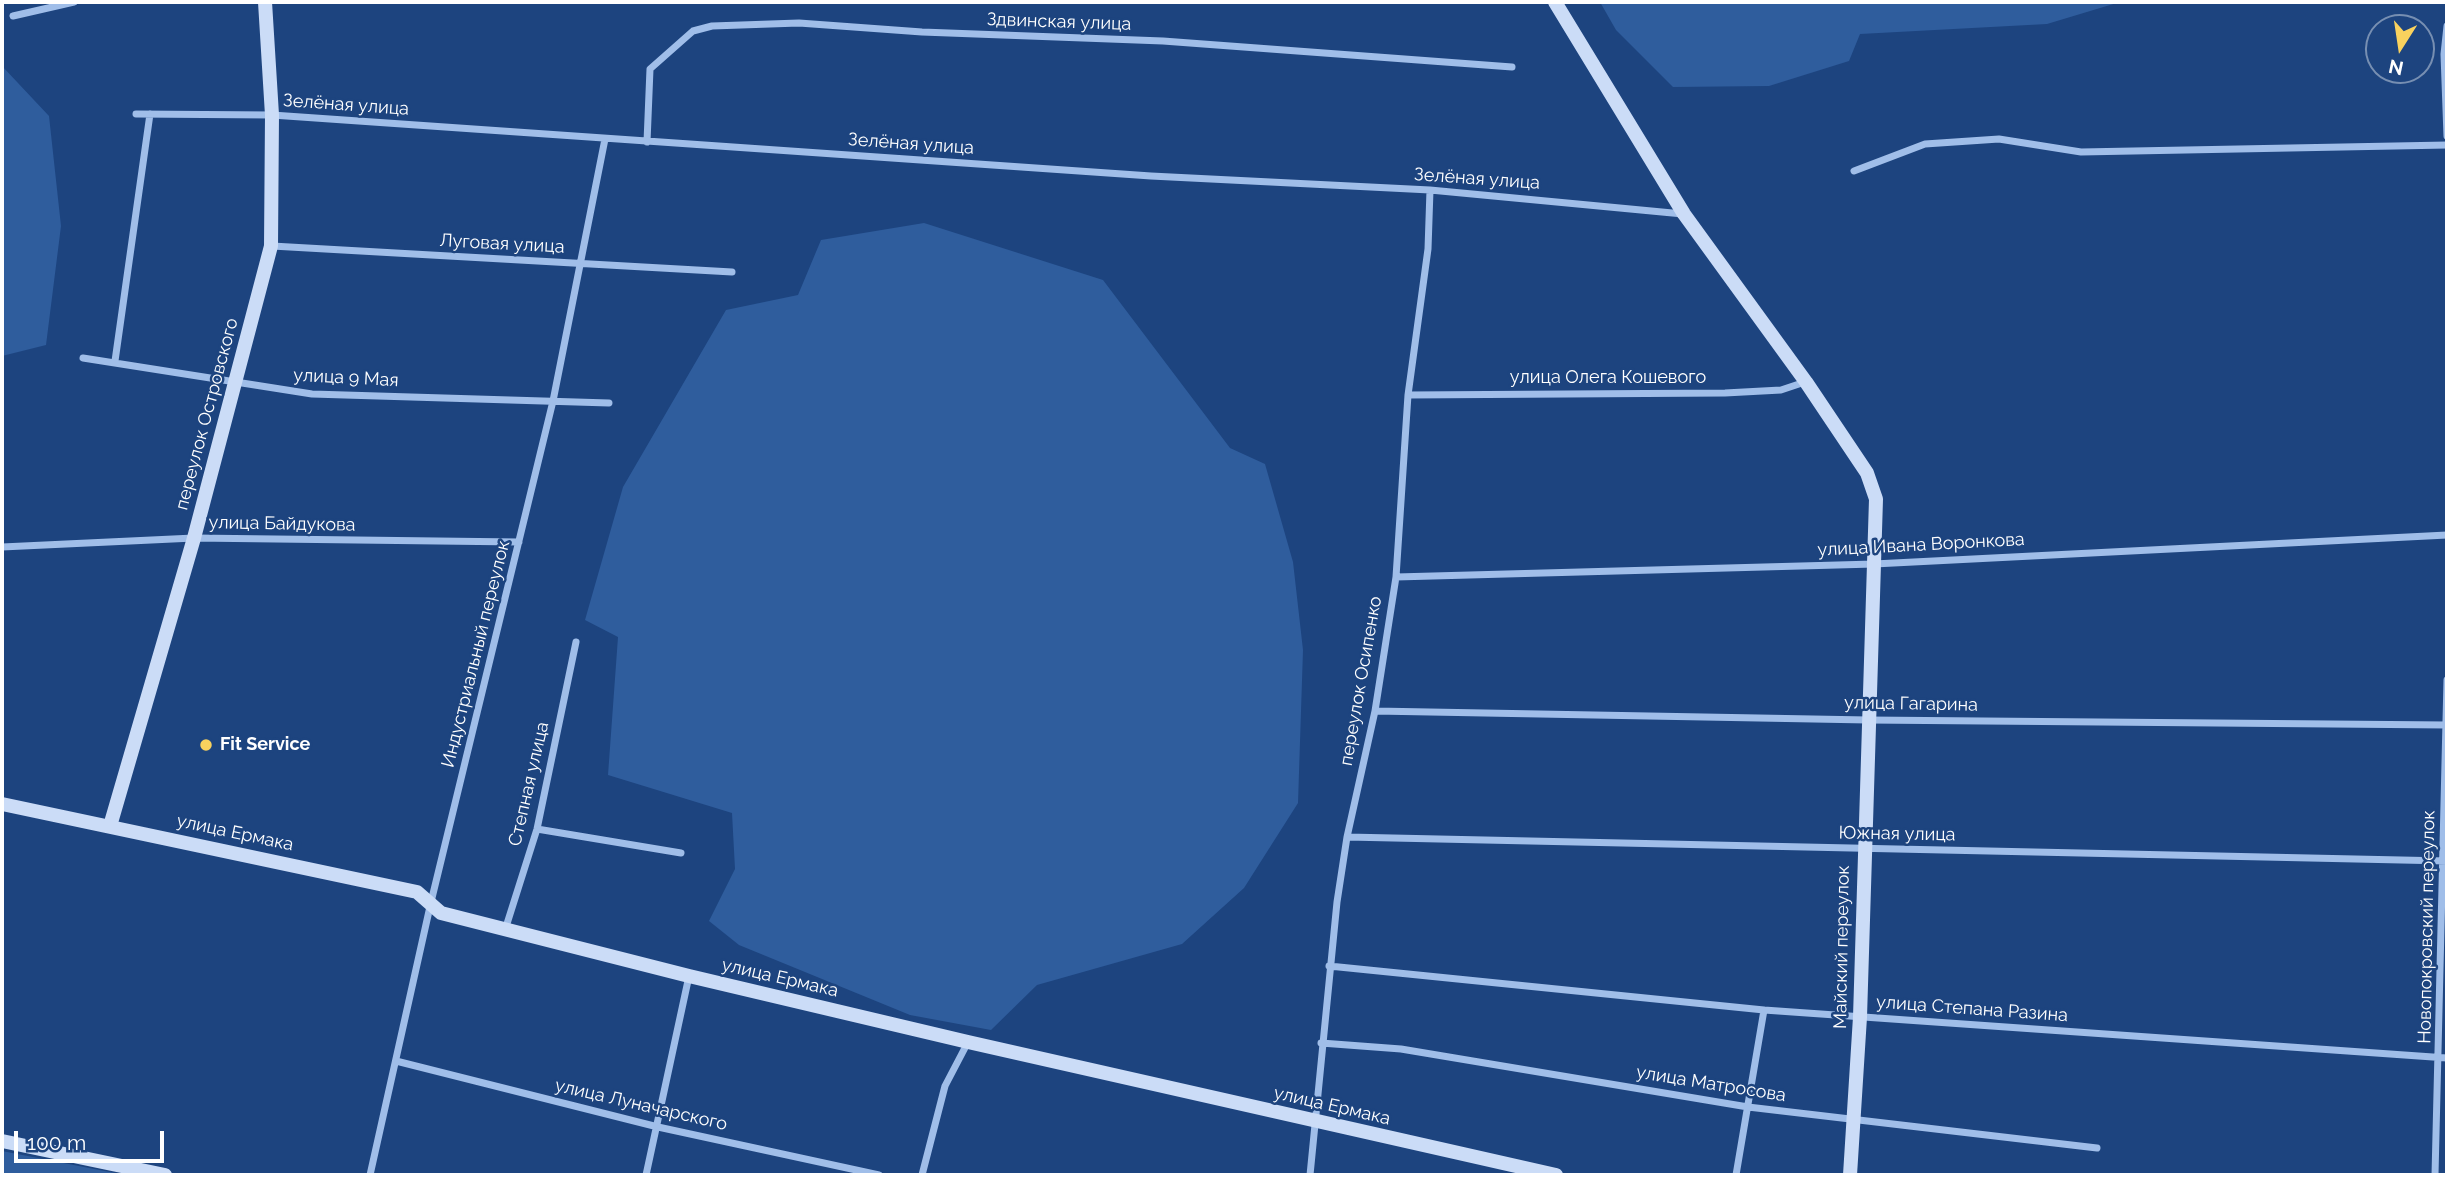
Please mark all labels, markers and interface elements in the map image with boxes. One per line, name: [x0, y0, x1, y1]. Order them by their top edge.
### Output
street label: Здвинская улица: [986, 9, 1132, 35]
north arrow: [2365, 14, 2435, 84]
text: N: [2387, 55, 2405, 80]
street label: Зелёная улица: [282, 90, 410, 120]
street label: Зелёная улица: [847, 129, 975, 159]
street label: Зелёная улица: [1413, 164, 1541, 194]
street label: Луговая улица: [439, 230, 565, 258]
street label: переулок Островского: [171, 316, 243, 512]
street label: улица 9 Мая: [293, 364, 399, 392]
street label: улица Олега Кошевого: [1510, 367, 1706, 389]
street label: улица Байдукова: [208, 512, 356, 536]
street label: улица Ивана Воронкова: [1817, 529, 2025, 561]
street label: Индустриальный переулок: [437, 538, 515, 770]
street label: переулок Осипенко: [1335, 595, 1387, 767]
street label: улица Гагарина: [1844, 692, 1978, 716]
street label: Степная улица: [504, 720, 554, 848]
place label: Fit Service: [220, 734, 310, 756]
marker: Fit Service: [198, 737, 214, 753]
street label: улица Ермака: [175, 810, 295, 856]
street label: Новопокровский переулок: [2414, 810, 2440, 1044]
street label: Южная улица: [1838, 822, 1956, 846]
street label: Майский переулок: [1830, 865, 1854, 1029]
street label: улица Ермака: [720, 954, 840, 1002]
street label: улица Степана Разина: [1875, 992, 2069, 1026]
street label: улица Матросова: [1635, 1062, 1787, 1106]
street label: улица Луначарского: [553, 1075, 729, 1135]
street label: улица Ермака: [1272, 1082, 1392, 1130]
scale bar: [18, 1118, 168, 1162]
text: 100 m: [27, 1130, 86, 1155]

